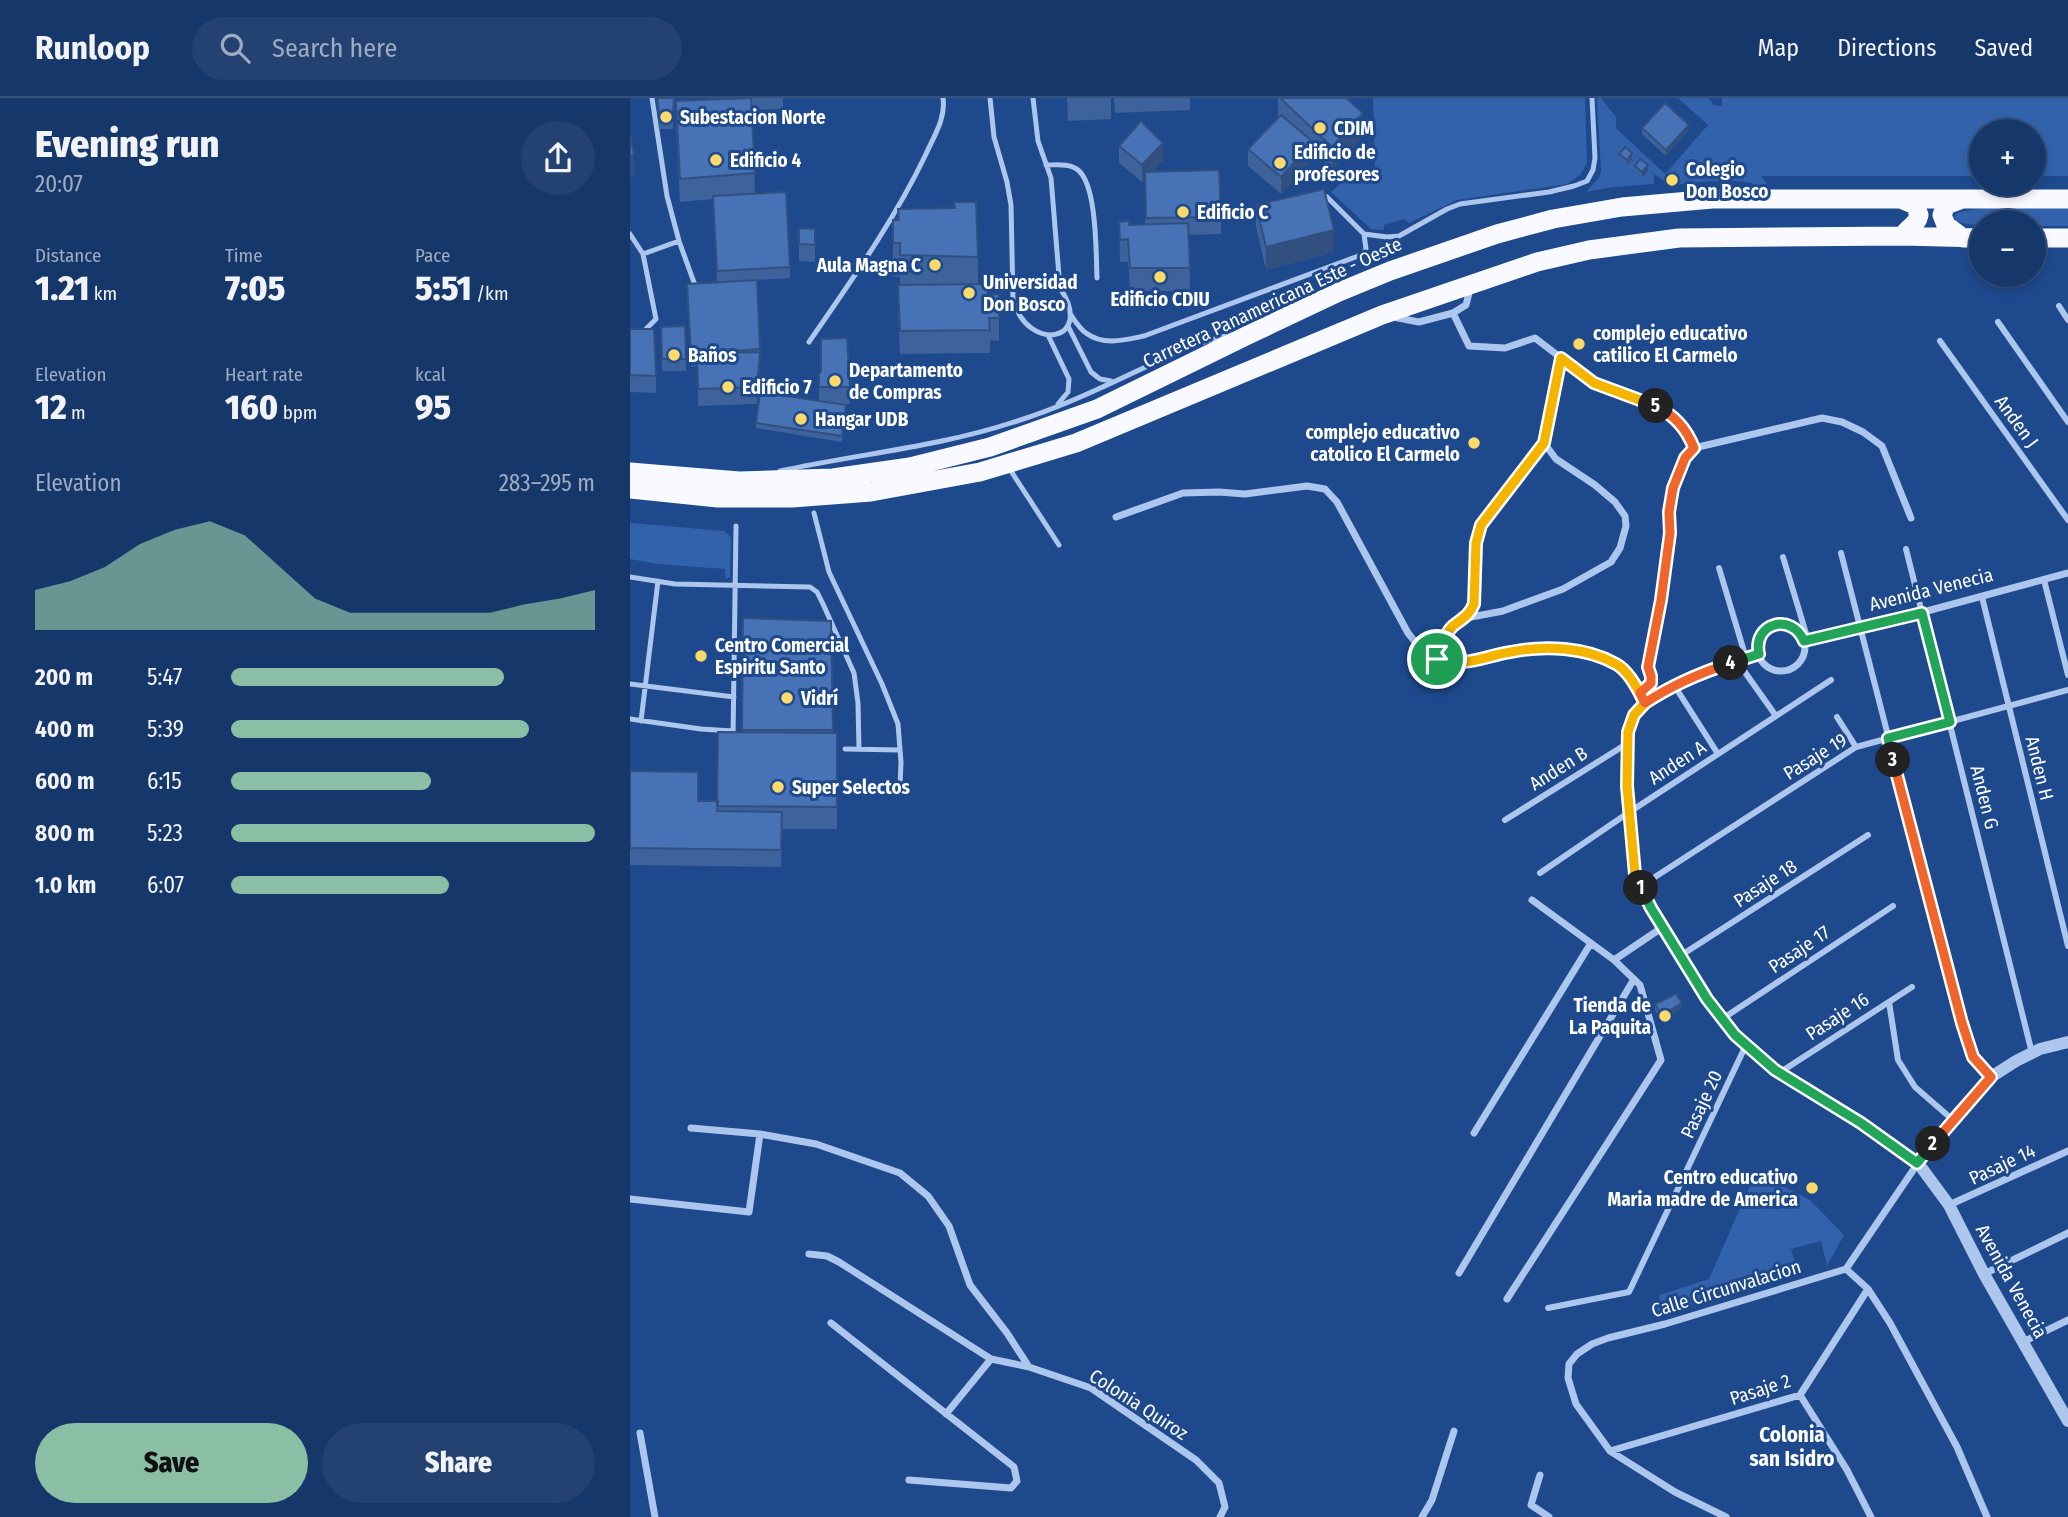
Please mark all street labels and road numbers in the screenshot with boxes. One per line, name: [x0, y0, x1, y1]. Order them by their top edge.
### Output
street label: Carretera Panamericana Este - Oeste: [1139, 232, 1405, 373]
street label: Anden J: [1990, 391, 2043, 452]
street label: Avenida Venecia: [1867, 563, 1995, 616]
street label: Pasaje 19: [1779, 728, 1851, 785]
street label: Anden H: [2020, 734, 2059, 803]
street label: Anden A: [1644, 735, 1710, 790]
street label: Anden B: [1525, 742, 1592, 795]
street label: Anden G: [1965, 763, 2004, 831]
street label: Pasaje 18: [1729, 854, 1801, 912]
street label: Pasaje 17: [1764, 920, 1835, 978]
street label: Pasaje 16: [1801, 988, 1873, 1045]
street label: Pasaje 20: [1676, 1067, 1727, 1142]
street label: Pasaje 14: [1965, 1139, 2039, 1190]
street label: Avenida Venecia: [1971, 1220, 2052, 1342]
street label: Calle Circunvalacion: [1649, 1255, 1804, 1322]
street label: Colonia Quiroz: [1085, 1364, 1193, 1445]
street label: Pasaje 2: [1727, 1369, 1793, 1410]

